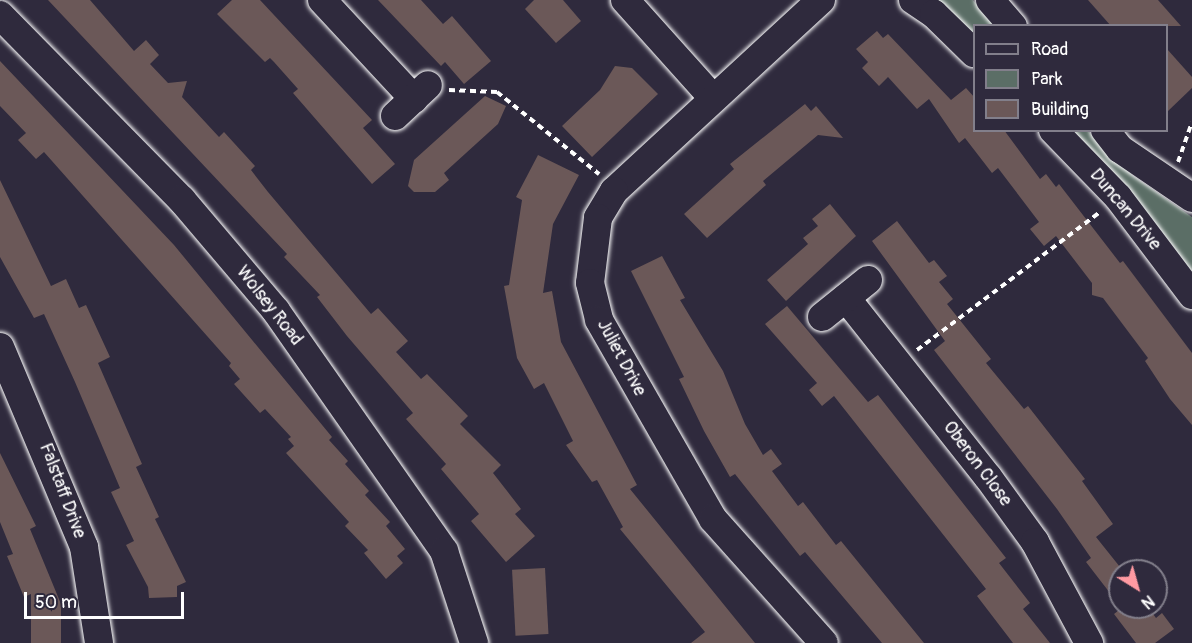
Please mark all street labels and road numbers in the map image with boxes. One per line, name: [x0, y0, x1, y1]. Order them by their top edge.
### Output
street label: Duncan Drive: [1085, 165, 1165, 255]
street label: Wolsey Road: [231, 262, 307, 350]
street label: Juliet Drive: [592, 316, 650, 400]
street label: Oberon Close: [938, 417, 1016, 511]
street label: Falstaff Drive: [34, 440, 90, 542]

